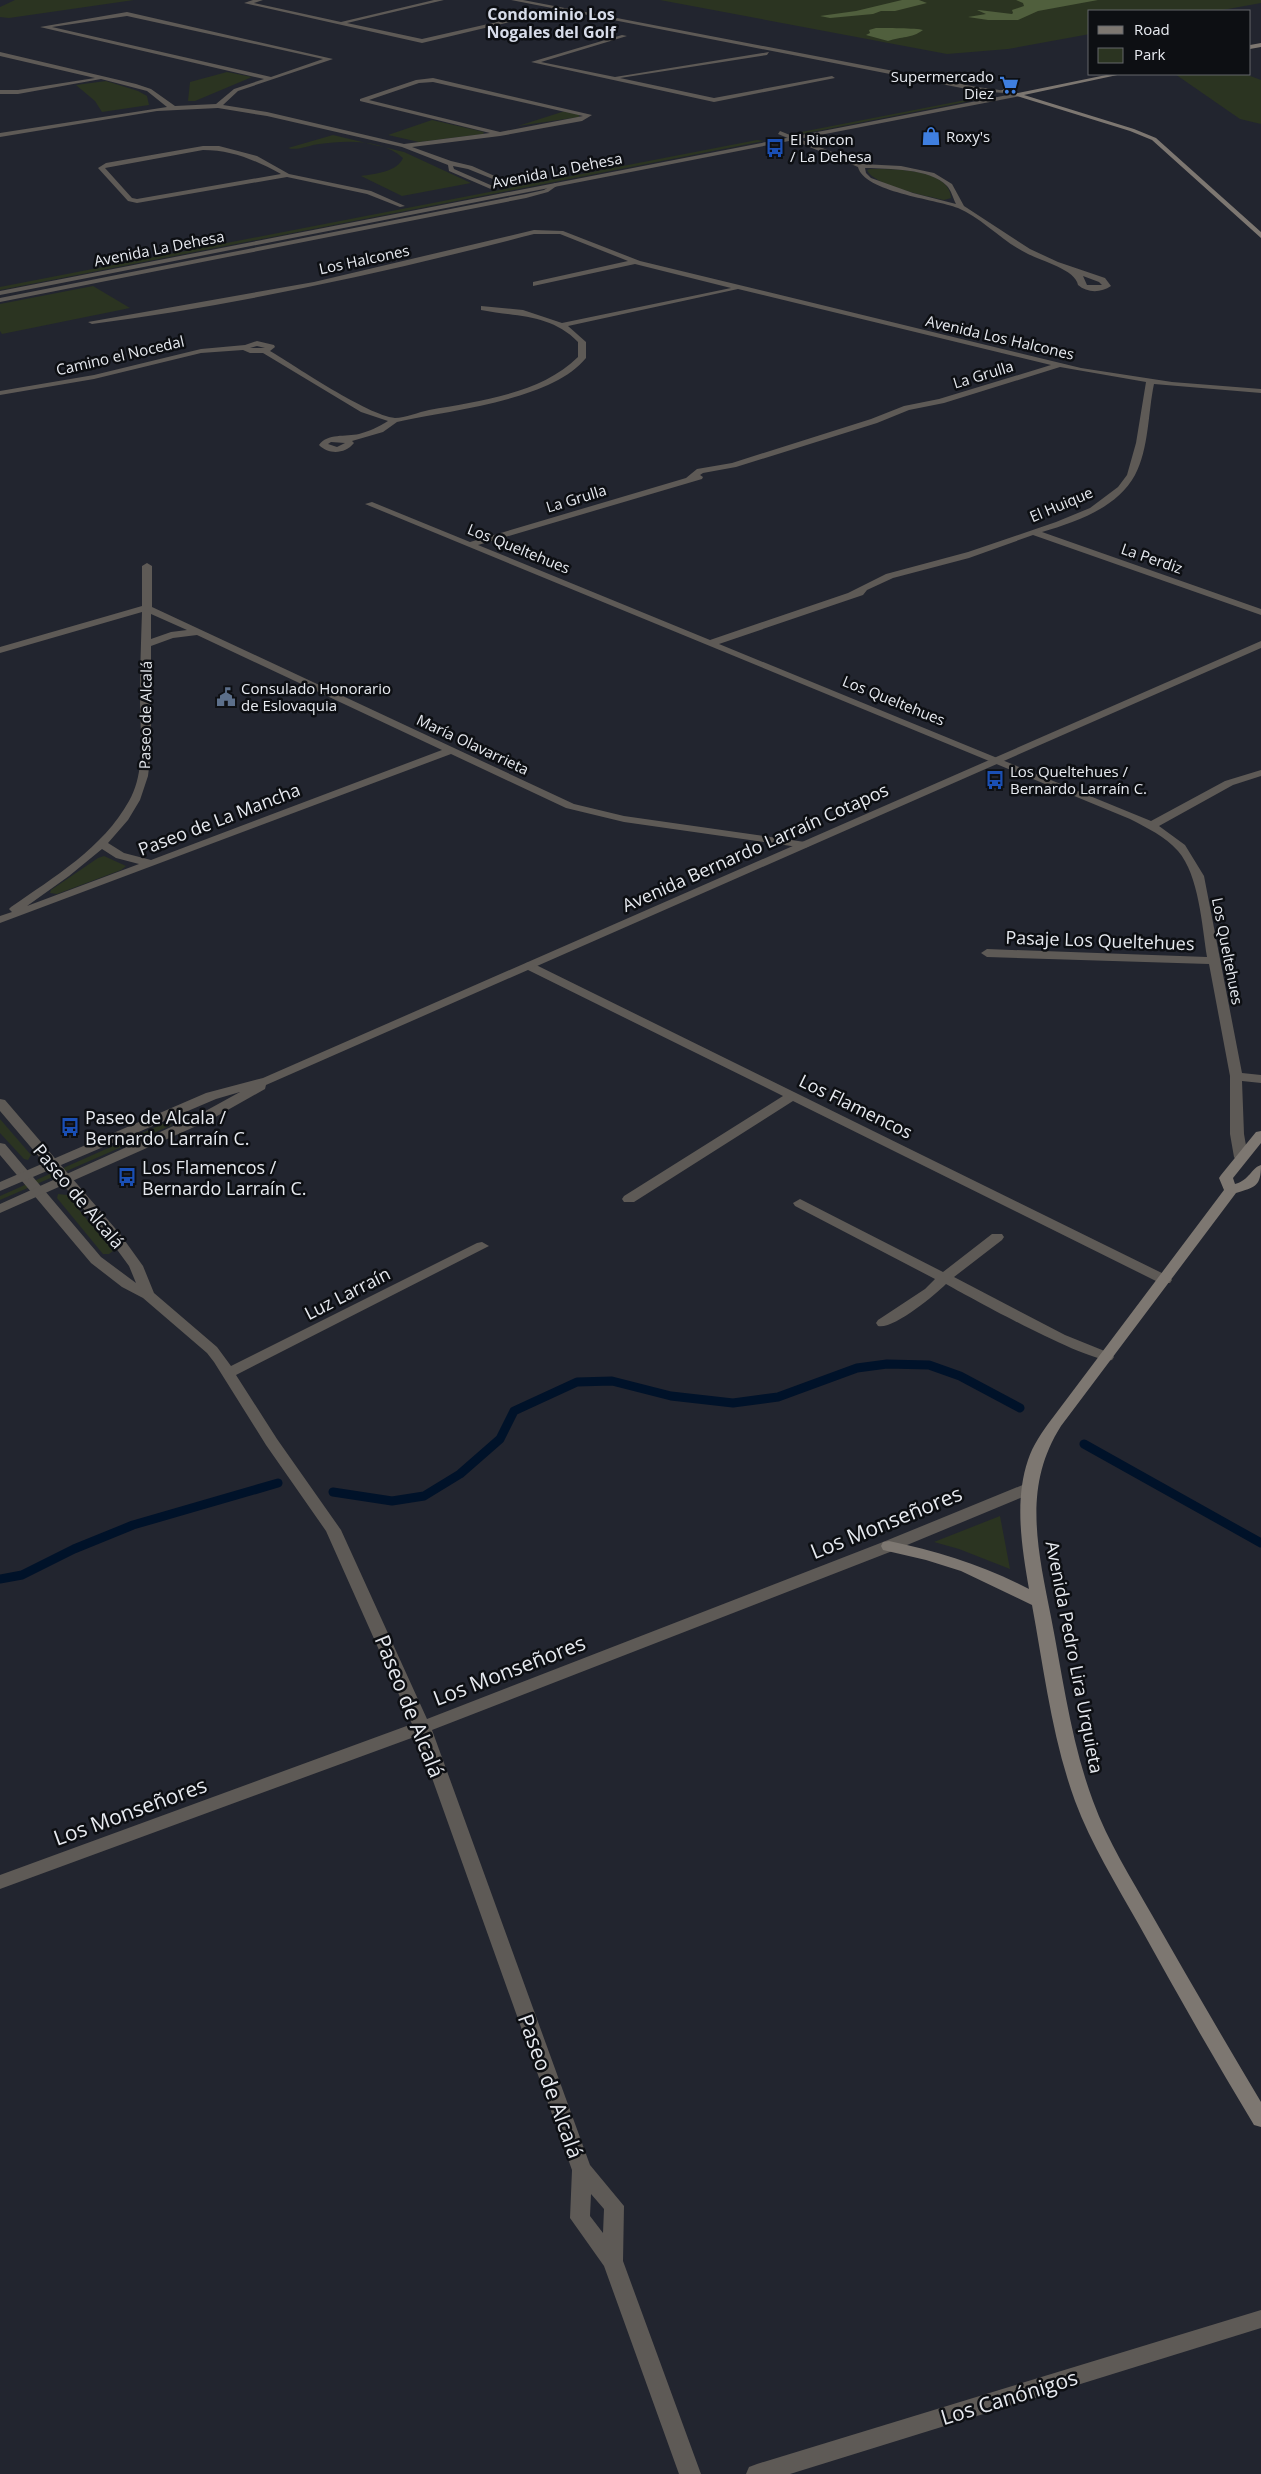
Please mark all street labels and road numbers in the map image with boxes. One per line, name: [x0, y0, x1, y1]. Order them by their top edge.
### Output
street label: Avenida La Dehesa: [490, 148, 624, 192]
street label: Avenida La Dehesa: [92, 226, 226, 270]
street label: Los Halcones: [317, 240, 411, 278]
street label: Avenida Los Halcones: [924, 310, 1076, 364]
street label: Camino el Nocedal: [54, 331, 186, 379]
street label: La Grulla: [950, 355, 1016, 393]
street label: La Grulla: [543, 479, 609, 517]
street label: El Huique: [1026, 482, 1096, 526]
street label: Los Queltehues: [465, 518, 573, 578]
street label: La Perdiz: [1119, 538, 1185, 578]
street label: Paseo de Alcalá: [134, 661, 156, 769]
street label: Los Queltehues: [840, 670, 948, 730]
street label: María Olavarrieta: [414, 709, 532, 779]
street label: Paseo de La Mancha: [135, 777, 303, 861]
street label: Avenida Bernardo Larraín Cotapos: [618, 777, 892, 917]
street label: Los Queltehues: [1208, 896, 1248, 1006]
street label: Pasaje Los Queltehues: [1005, 925, 1195, 955]
street label: Los Flamencos: [795, 1068, 917, 1144]
street label: Paseo de Alcalá: [28, 1139, 130, 1253]
street label: Luz Larraín: [300, 1261, 394, 1325]
street label: Los Monseñores: [806, 1479, 966, 1565]
street label: Avenida Pedro Lira Urquieta: [1041, 1539, 1109, 1775]
street label: Los Monseñores: [429, 1628, 589, 1712]
street label: Paseo de Alcalá: [369, 1630, 451, 1782]
street label: Los Monseñores: [49, 1770, 211, 1852]
street label: Paseo de Alcalá: [512, 2010, 590, 2162]
street label: Los Canónigos: [937, 2363, 1081, 2431]

